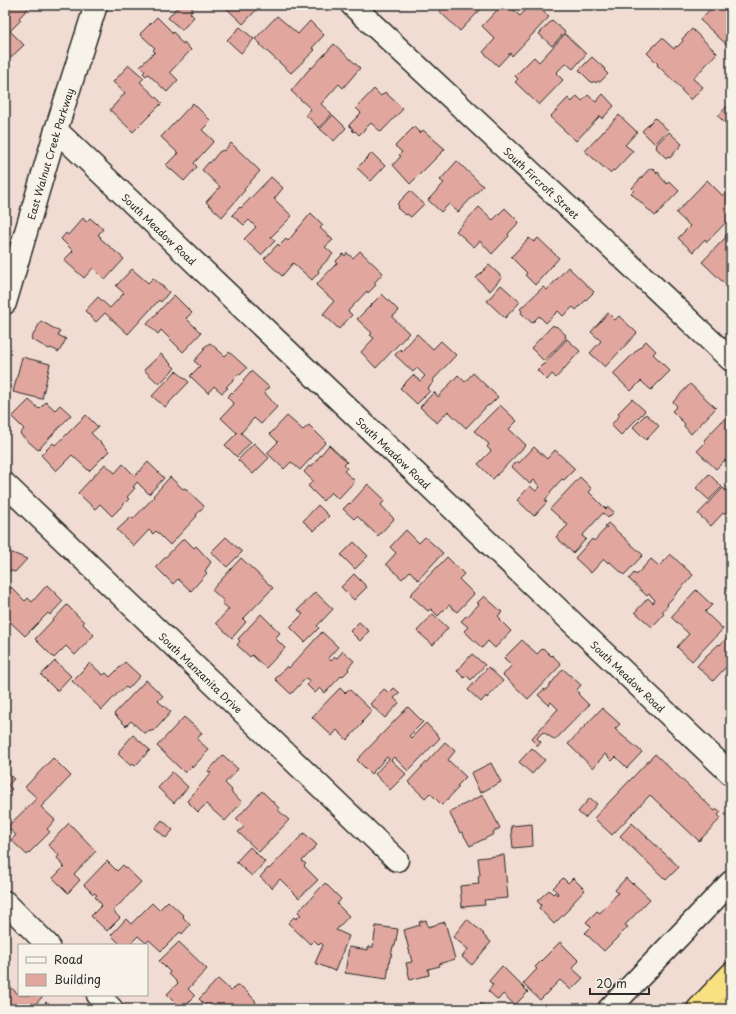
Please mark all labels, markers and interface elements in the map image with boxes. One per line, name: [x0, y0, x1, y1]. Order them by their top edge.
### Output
street label: East Walnut Creek Parkway: [23, 86, 78, 221]
street label: South Fircroft Street: [501, 143, 583, 222]
street label: South Meadow Road: [119, 190, 200, 268]
street label: South Meadow Road: [353, 413, 435, 492]
street label: South Manzanita Drive: [156, 628, 247, 716]
street label: South Meadow Road: [588, 637, 669, 715]
legend: [18, 944, 148, 996]
text: Road: [54, 950, 83, 968]
text: Building: [54, 970, 101, 988]
scale bar: [590, 970, 649, 996]
text: 20 m: [596, 974, 627, 992]

